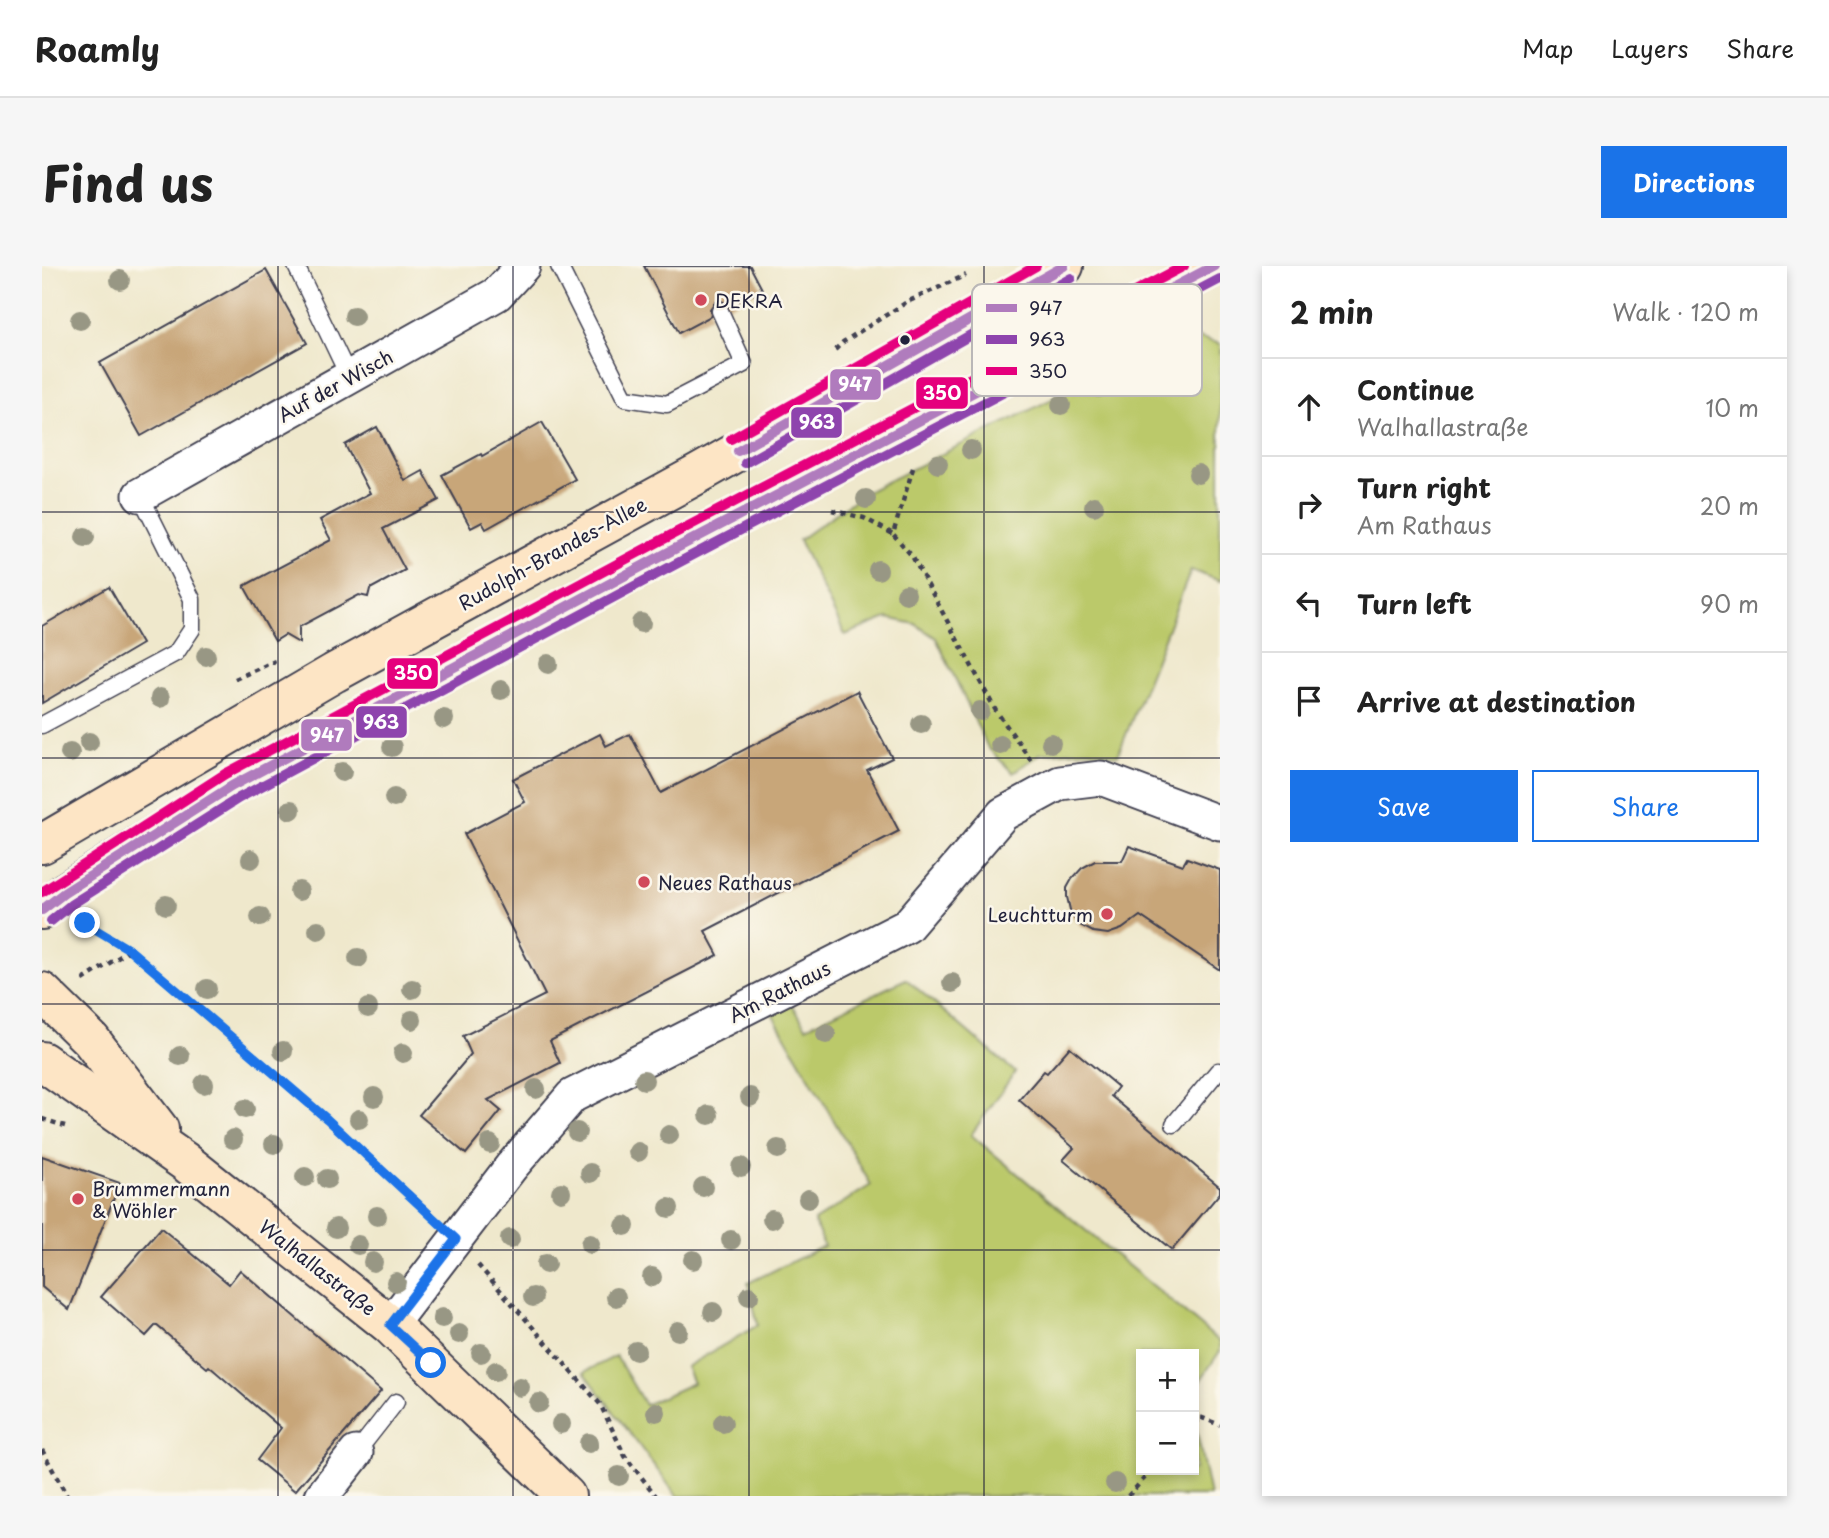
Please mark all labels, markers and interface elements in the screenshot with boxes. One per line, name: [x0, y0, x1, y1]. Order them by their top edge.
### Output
text: Roamly: [35, 23, 160, 73]
text: Map: [1522, 30, 1573, 66]
text: Layers: [1611, 30, 1688, 66]
text: Share: [1726, 30, 1794, 66]
text: Find us: [42, 145, 213, 219]
button: Directions: [1601, 146, 1787, 218]
legend: [972, 284, 1202, 396]
place label: DEKRA: [715, 286, 783, 314]
text: 2 min: [1290, 289, 1374, 334]
marker: DEKRA: [693, 292, 709, 308]
text: 947: [1029, 293, 1062, 321]
text: Walk · 120 m: [1612, 294, 1759, 329]
text: 963: [1029, 324, 1065, 352]
unlabelled marker: [898, 333, 912, 347]
street label: Auf der Wisch: [272, 342, 398, 428]
text: 350: [1029, 356, 1067, 384]
line badge: 947: [829, 368, 882, 401]
text: 947: [838, 369, 872, 397]
text: Continue: [1357, 370, 1474, 409]
line badge: 350: [915, 376, 969, 410]
text: 350: [923, 378, 961, 406]
icon: ahead: [1290, 388, 1328, 426]
text: 10 m: [1705, 390, 1759, 425]
line badge: 963: [790, 406, 843, 439]
text: 963: [799, 407, 835, 435]
text: Walhallastraße: [1357, 409, 1528, 444]
text: Turn right: [1357, 468, 1491, 507]
icon: right: [1290, 486, 1328, 524]
text: 20 m: [1700, 488, 1759, 523]
street label: Rudolph-Brandes-Allee: [453, 490, 651, 616]
text: Am Rathaus: [1357, 507, 1491, 542]
icon: left: [1290, 584, 1328, 622]
text: Turn left: [1357, 584, 1472, 623]
text: 90 m: [1700, 586, 1759, 621]
line badge: 350: [386, 657, 439, 690]
text: 350: [394, 658, 432, 686]
icon: arrive: [1290, 682, 1328, 720]
text: Arrive at destination: [1357, 682, 1636, 721]
line badge: 963: [355, 705, 408, 739]
text: 963: [363, 707, 399, 735]
line badge: 947: [300, 718, 353, 752]
text: 947: [310, 720, 344, 748]
button: Save: [1290, 770, 1518, 842]
button: Share: [1532, 770, 1759, 842]
place label: Neues Rathaus: [658, 868, 792, 896]
marker: Neues Rathaus: [636, 874, 652, 890]
place label: Leuchtturm: [988, 900, 1093, 928]
marker: Leuchtturm: [1099, 906, 1115, 922]
route end: [69, 907, 100, 938]
street label: Am Rathaus: [723, 953, 835, 1029]
place label: Brummermann & Wöhler: [92, 1174, 230, 1224]
marker: Brummermann & Wöhler: [70, 1191, 86, 1207]
street label: Walhallastraße: [254, 1212, 382, 1322]
route start: [415, 1347, 446, 1378]
map controls: [1136, 1349, 1199, 1475]
button: +: [1136, 1349, 1199, 1412]
button: −: [1136, 1412, 1199, 1475]

